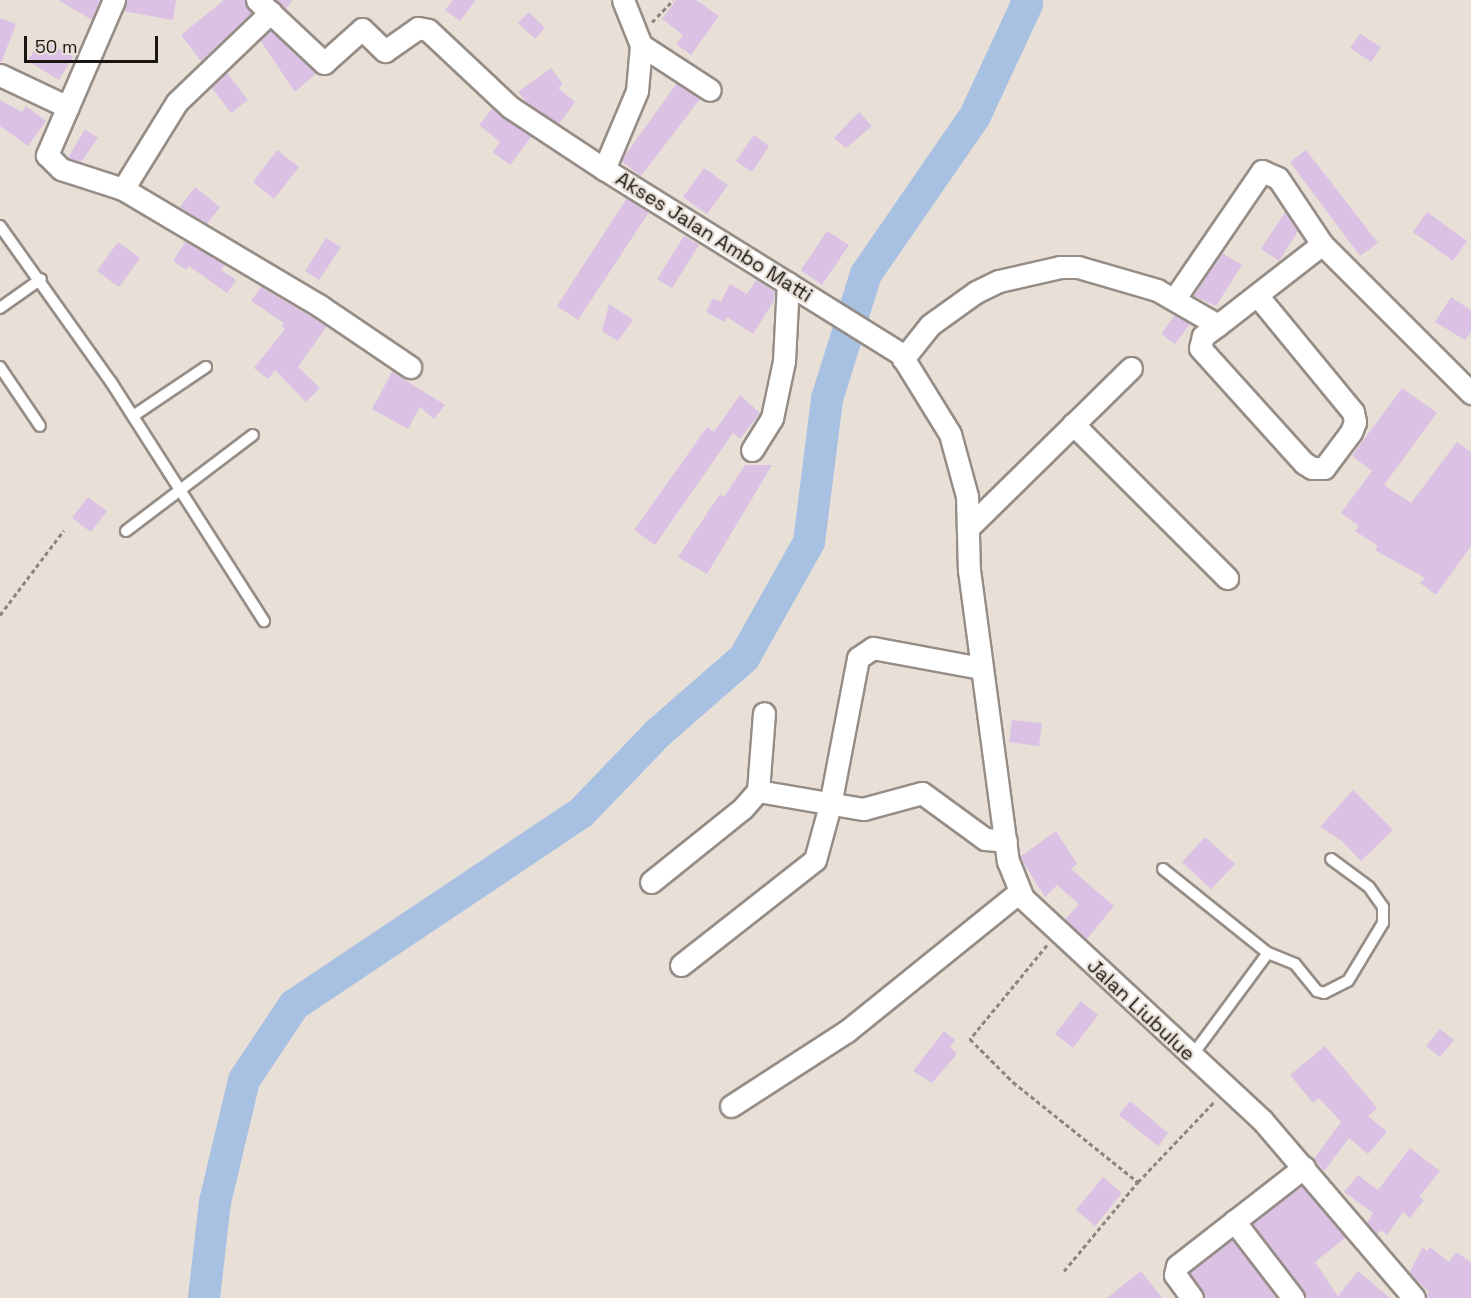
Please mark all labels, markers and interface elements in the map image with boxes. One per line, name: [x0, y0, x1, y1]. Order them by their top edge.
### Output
scale bar: [27, 24, 160, 62]
text: 50 m: [35, 35, 77, 58]
street label: Akses Jalan Ambo Matti: [611, 167, 817, 307]
street label: Jalan Liubulue: [1082, 954, 1200, 1066]

